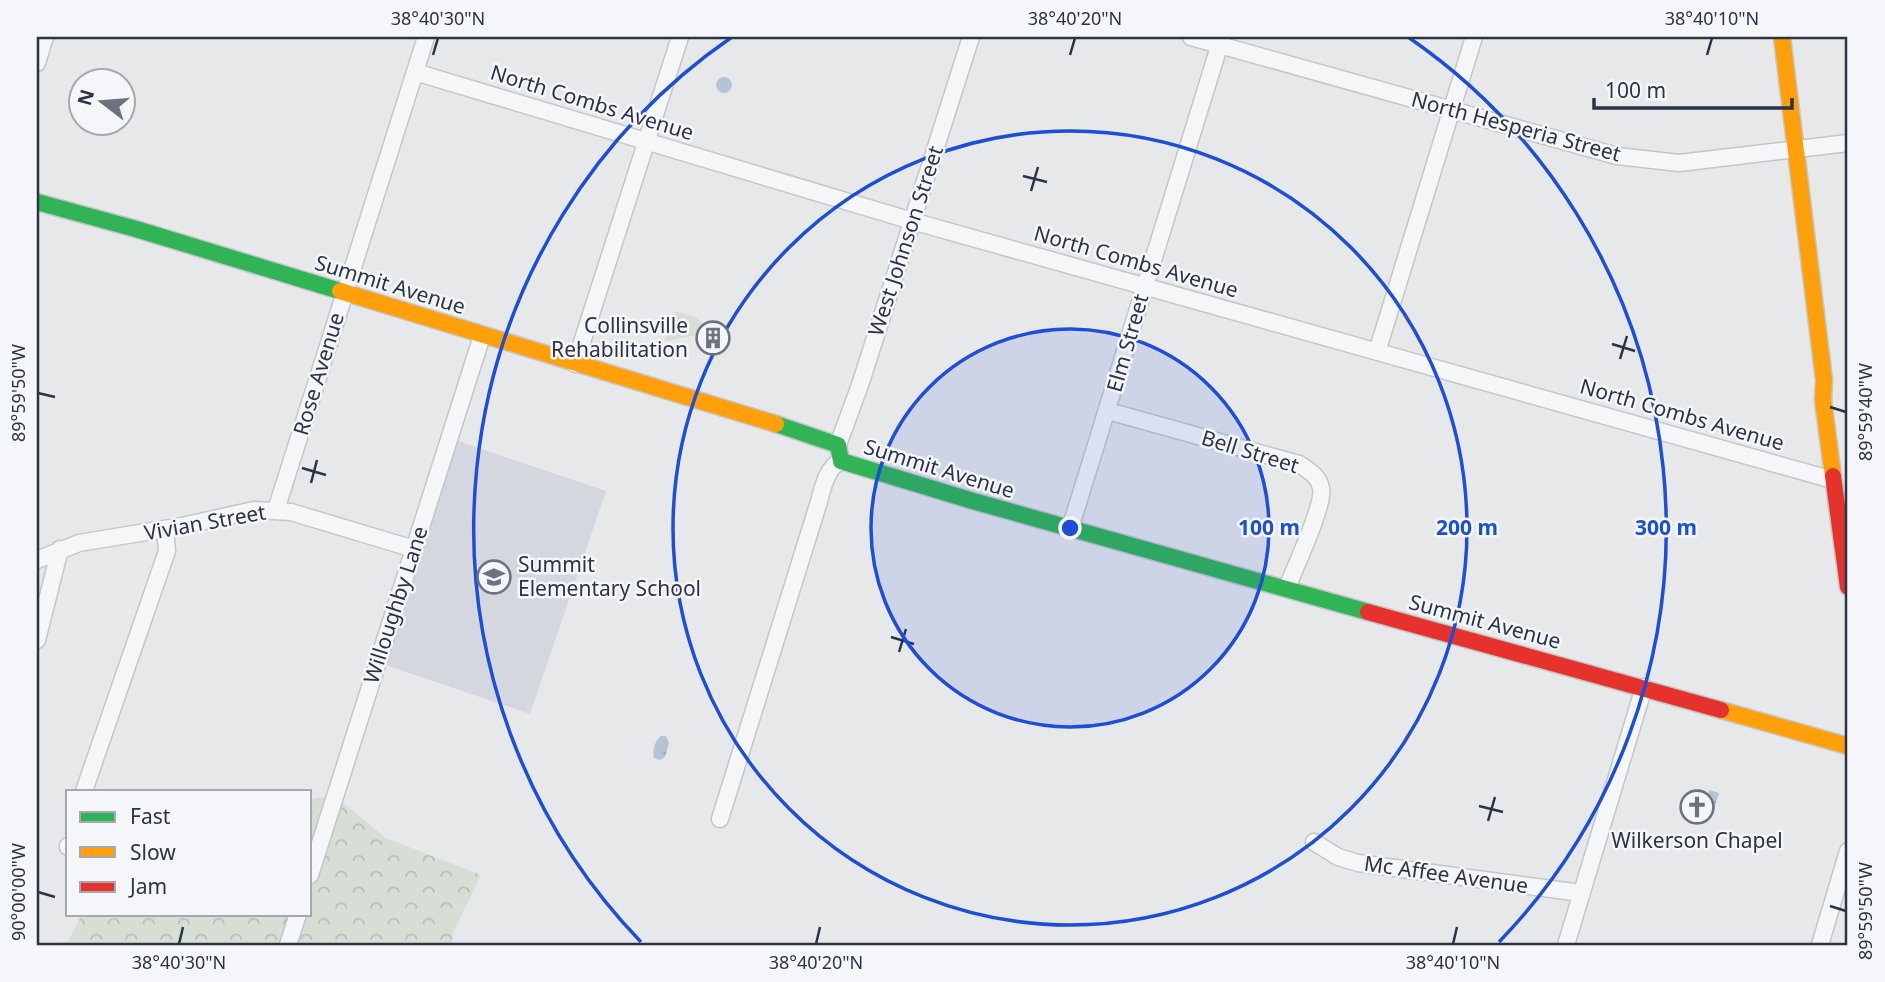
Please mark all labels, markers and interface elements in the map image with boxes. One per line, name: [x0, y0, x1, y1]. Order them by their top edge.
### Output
text: 38°40'30"N: [391, 6, 485, 30]
text: 38°40'20"N: [1028, 6, 1122, 30]
text: 38°40'10"N: [1665, 6, 1759, 30]
street label: North Combs Avenue: [487, 58, 697, 146]
north arrow: [66, 66, 136, 136]
scale bar: [1594, 66, 1792, 110]
text: 100 m: [1605, 76, 1666, 104]
street label: North Hesperia Street: [1409, 85, 1624, 168]
text: N: [71, 86, 100, 108]
street label: West Johnson Street: [861, 142, 949, 339]
street label: North Combs Avenue: [1031, 218, 1242, 304]
street label: Summit Avenue: [312, 248, 469, 320]
street label: Elm Street: [1100, 290, 1155, 395]
street label: Rose Avenue: [286, 309, 350, 438]
place label: Collinsville Rehabilitation: [551, 311, 688, 363]
building icon: Collinsville Rehabilitation: [694, 319, 732, 357]
text: 89°59'50"W: [6, 344, 30, 442]
text: 89°59'40"W: [1853, 363, 1877, 461]
street label: North Combs Avenue: [1577, 371, 1788, 457]
street label: Bell Street: [1198, 423, 1303, 479]
street label: Summit Avenue: [861, 432, 1018, 504]
street label: Vivian Street: [142, 497, 268, 546]
text: 100 m: [1238, 513, 1300, 541]
text: 200 m: [1436, 513, 1498, 541]
text: 300 m: [1635, 513, 1697, 541]
centre of rings: [1058, 516, 1082, 540]
street label: Willoughby Lane: [356, 523, 434, 687]
place label: Summit Elementary School: [518, 550, 701, 602]
school or university icon: Summit Elementary School: [475, 558, 513, 596]
street label: Summit Avenue: [1406, 587, 1564, 655]
church icon: Wilkerson Chapel: [1678, 788, 1716, 826]
legend: [66, 790, 312, 916]
text: Fast: [130, 802, 171, 830]
place label: Wilkerson Chapel: [1611, 826, 1783, 854]
text: Slow: [130, 838, 176, 866]
text: 90°00'00"W: [6, 843, 30, 941]
street label: Mc Affee Avenue: [1362, 849, 1530, 899]
text: 89°59'50"W: [1853, 862, 1877, 960]
text: Jam: [128, 872, 167, 900]
text: 38°40'30"N: [132, 950, 226, 974]
text: 38°40'20"N: [769, 950, 863, 974]
text: 38°40'10"N: [1406, 950, 1500, 974]

